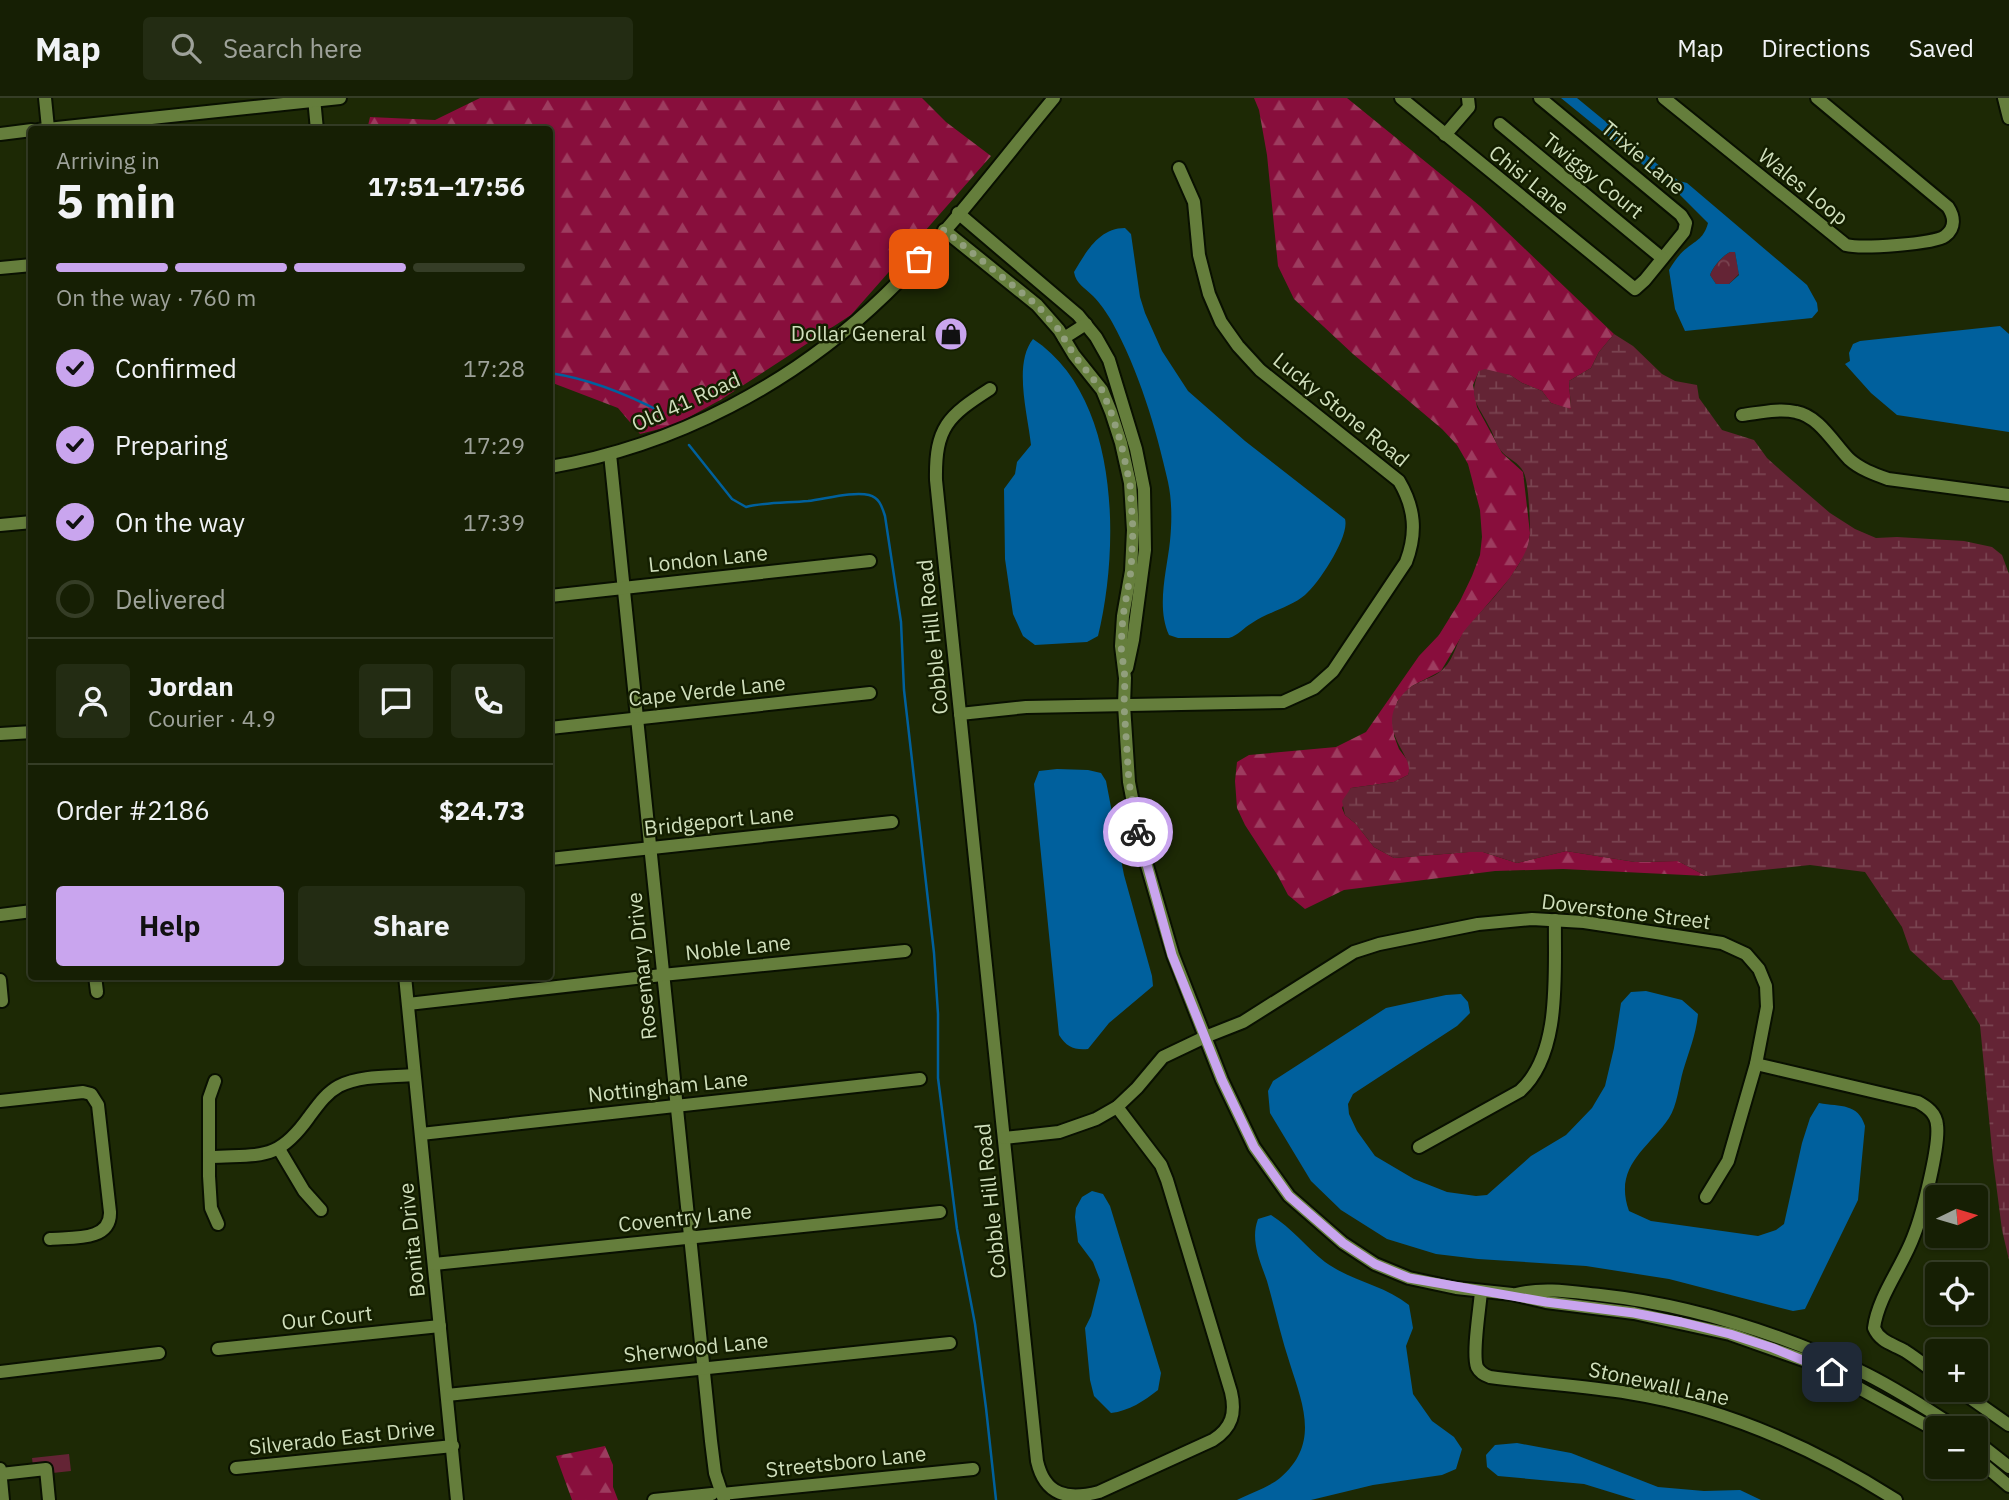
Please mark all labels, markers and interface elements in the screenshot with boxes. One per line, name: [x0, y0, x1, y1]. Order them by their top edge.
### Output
search box: [143, 17, 633, 80]
text: Map: [35, 27, 101, 70]
icon: search: [167, 29, 205, 67]
text: Search here: [223, 31, 362, 65]
text: Map: [1677, 32, 1723, 64]
text: Directions: [1761, 32, 1871, 64]
text: Saved: [1909, 32, 1974, 64]
street label: Trixie Lane: [1596, 114, 1692, 201]
street label: Twiggy Court: [1537, 126, 1650, 225]
street label: Chisi Lane: [1484, 138, 1576, 220]
street label: Wales Loop: [1753, 141, 1854, 231]
text: Arriving in: [56, 145, 160, 175]
text: 17:51–17:56: [368, 169, 525, 203]
text: 5 min: [56, 171, 176, 231]
pin: [889, 229, 949, 289]
icon: bag: [900, 240, 938, 278]
text: On the way · 760 m: [56, 282, 256, 312]
shop icon: Dollar General: [932, 315, 970, 353]
place label: Dollar General: [791, 319, 926, 347]
street label: Lucky Stone Road: [1268, 346, 1415, 473]
icon: check: [56, 349, 94, 387]
text: Confirmed: [115, 351, 237, 385]
text: 17:28: [463, 353, 525, 383]
street label: Old 41 Road: [627, 365, 744, 437]
icon: check: [56, 426, 94, 464]
text: Preparing: [115, 428, 228, 462]
text: 17:29: [463, 430, 525, 460]
icon: check: [56, 503, 94, 541]
text: On the way: [115, 505, 245, 539]
text: 17:39: [463, 507, 525, 537]
street label: London Lane: [647, 538, 769, 578]
street label: Cobble Hill Road: [910, 558, 954, 716]
text: Delivered: [115, 582, 226, 616]
button: person: [56, 664, 130, 738]
button: chat: [359, 664, 433, 738]
button: phone: [451, 664, 525, 738]
street label: Cape Verde Lane: [627, 668, 787, 712]
text: Jordan: [148, 669, 234, 703]
text: Courier · 4.9: [148, 703, 276, 733]
text: Order #2186: [56, 793, 210, 827]
text: $24.73: [439, 793, 525, 827]
courier: [1103, 797, 1173, 867]
street label: Bridgeport Lane: [643, 798, 795, 842]
icon: bike: [1119, 813, 1157, 851]
button: Help: [56, 886, 284, 966]
button: Share: [298, 886, 525, 966]
street label: Doverstone Street: [1540, 887, 1712, 935]
street label: Rosemary Drive: [619, 891, 663, 1041]
street label: Noble Lane: [684, 928, 792, 966]
street label: Nottingham Lane: [586, 1064, 749, 1108]
street label: Cobble Hill Road: [968, 1122, 1012, 1280]
street label: Bonita Drive: [391, 1181, 431, 1299]
north arrow: [1925, 1185, 1988, 1248]
map controls: [1925, 1185, 1988, 1479]
street label: Coventry Lane: [617, 1196, 753, 1238]
button: locate: [1925, 1262, 1988, 1325]
street label: Our Court: [280, 1298, 374, 1336]
street label: Sherwood Lane: [622, 1325, 770, 1369]
button: +: [1925, 1339, 1988, 1402]
pin: [1802, 1342, 1862, 1402]
icon: home: [1813, 1353, 1851, 1391]
street label: Stonewall Lane: [1586, 1354, 1732, 1412]
street label: Silverado East Drive: [247, 1413, 436, 1461]
button: −: [1925, 1416, 1988, 1479]
street label: Streetsboro Lane: [764, 1439, 928, 1483]

